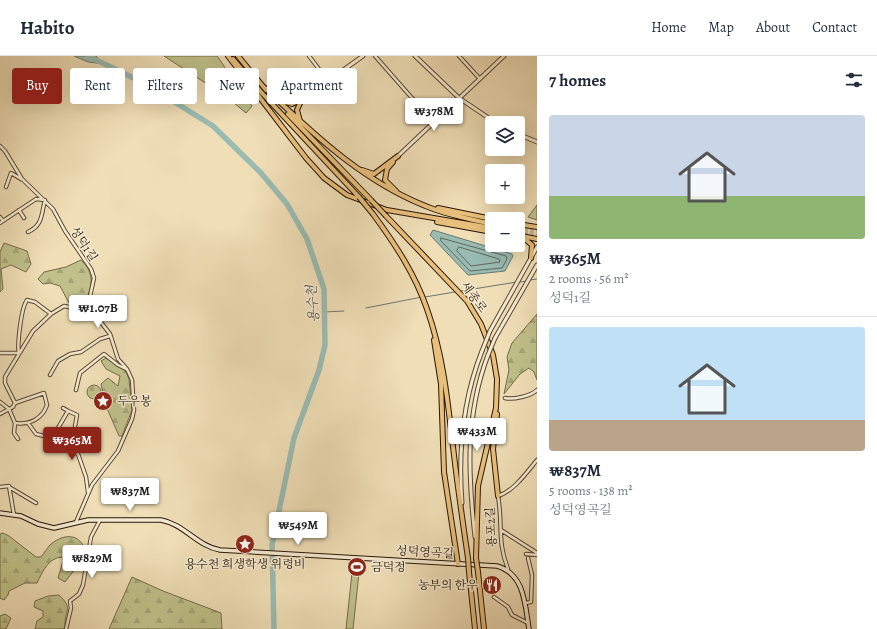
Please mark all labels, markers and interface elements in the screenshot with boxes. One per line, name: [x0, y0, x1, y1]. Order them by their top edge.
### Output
text: Habito: [20, 15, 74, 41]
text: Home: [651, 18, 686, 37]
text: Map: [708, 18, 734, 37]
text: About: [756, 18, 790, 37]
text: Contact: [812, 18, 857, 37]
chip: Buy: [12, 68, 62, 104]
chip: Rent: [70, 68, 125, 104]
chip: Filters: [133, 68, 197, 104]
chip: New: [205, 68, 259, 104]
chip: Apartment: [267, 68, 357, 104]
text: 7 homes: [549, 69, 606, 92]
icon: filters: [843, 69, 865, 91]
pin: ₩378M: [406, 98, 462, 132]
text: ₩378M: [414, 102, 454, 119]
map controls: [485, 116, 525, 252]
button: layers: [485, 116, 525, 156]
icon: home: [671, 141, 743, 213]
button: +: [485, 164, 525, 204]
button: −: [485, 212, 525, 252]
street label: 성덕1길: [66, 223, 102, 265]
text: ₩365M: [549, 247, 601, 270]
text: 2 rooms · 56 m²: [549, 270, 629, 287]
street label: 세종로: [457, 278, 491, 316]
water label: 용수천: [302, 283, 323, 323]
text: 성덕1길: [549, 289, 591, 306]
pin: ₩1.07B: [65, 295, 131, 329]
text: ₩1.07B: [78, 299, 118, 316]
icon: home: [671, 353, 743, 425]
place icon: 두우봉: [92, 390, 114, 412]
place label: 두우봉: [117, 393, 152, 409]
pin: ₩433M: [449, 418, 505, 452]
text: ₩433M: [457, 422, 497, 439]
pin: ₩365M: [44, 427, 100, 461]
text: ₩365M: [52, 431, 92, 448]
text: ₩837M: [549, 459, 601, 482]
pin: ₩837M: [102, 478, 158, 512]
text: ₩837M: [110, 482, 150, 499]
text: 5 rooms · 138 m²: [549, 482, 633, 499]
text: 성덕영곡길: [549, 501, 612, 518]
street label: 용포2길: [482, 506, 500, 548]
pin: ₩549M: [270, 512, 326, 546]
text: ₩549M: [278, 516, 318, 533]
place icon: 용수천 희생학생 위령비: [234, 533, 256, 555]
street label: 성덕영곡길: [396, 542, 454, 562]
pin: ₩829M: [64, 545, 120, 579]
text: ₩829M: [71, 549, 113, 566]
place label: 용수천 희생학생 위령비: [185, 556, 305, 572]
sports icon: 금덕정: [346, 556, 368, 578]
place label: 금덕정: [371, 559, 406, 575]
restaurant icon: 농부의 한우: [481, 574, 503, 596]
place label: 농부의 한우: [418, 577, 478, 593]

